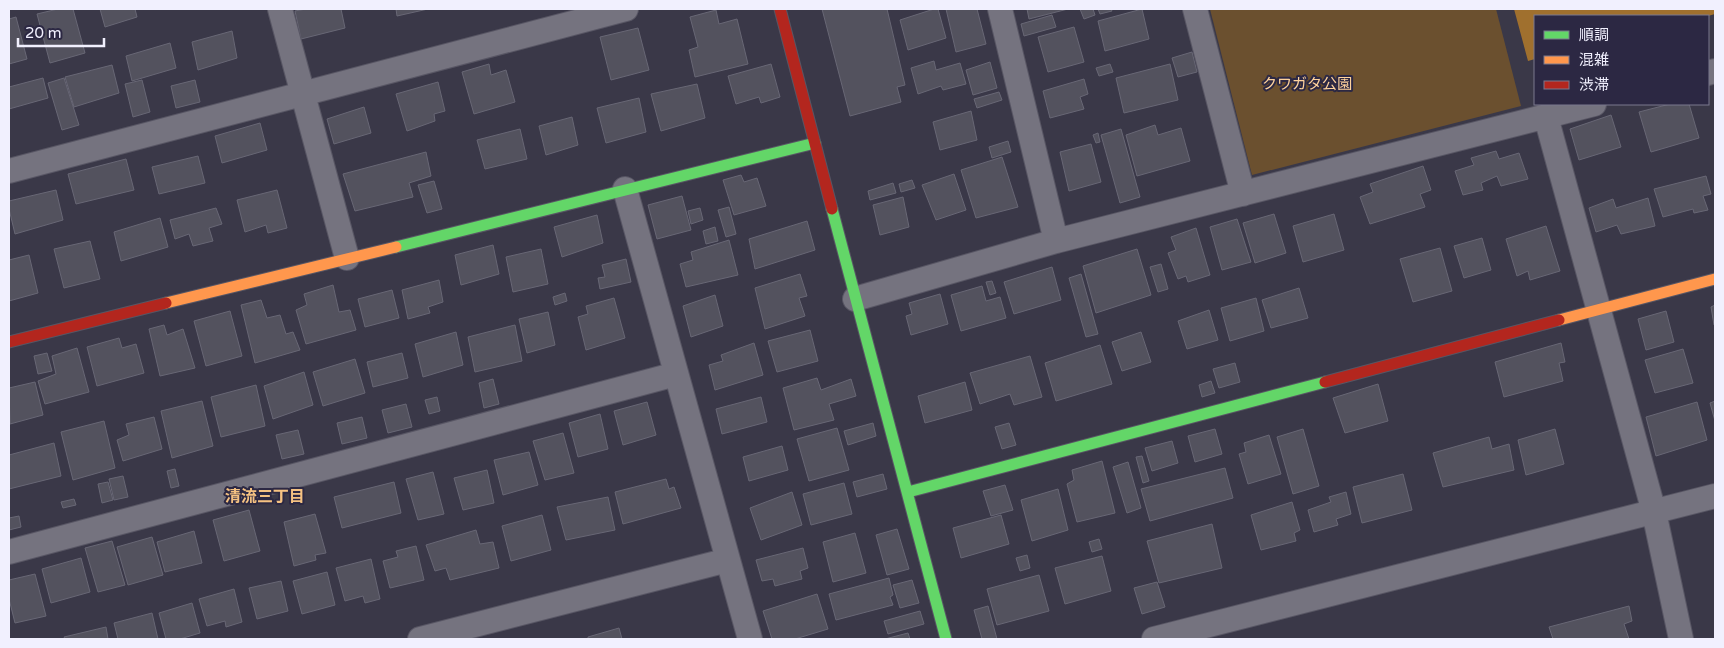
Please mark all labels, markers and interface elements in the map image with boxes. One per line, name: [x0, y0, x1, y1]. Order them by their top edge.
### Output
scale bar: [18, 15, 104, 47]
legend: [1534, 15, 1709, 105]
text: 20 m: [25, 24, 62, 42]
text: 順調: [1579, 26, 1609, 44]
text: 混雑: [1579, 51, 1609, 69]
park label: クワガタ公園: [1262, 75, 1352, 93]
text: 渋滞: [1579, 76, 1609, 94]
district label: 清流三丁目: [225, 487, 305, 507]

